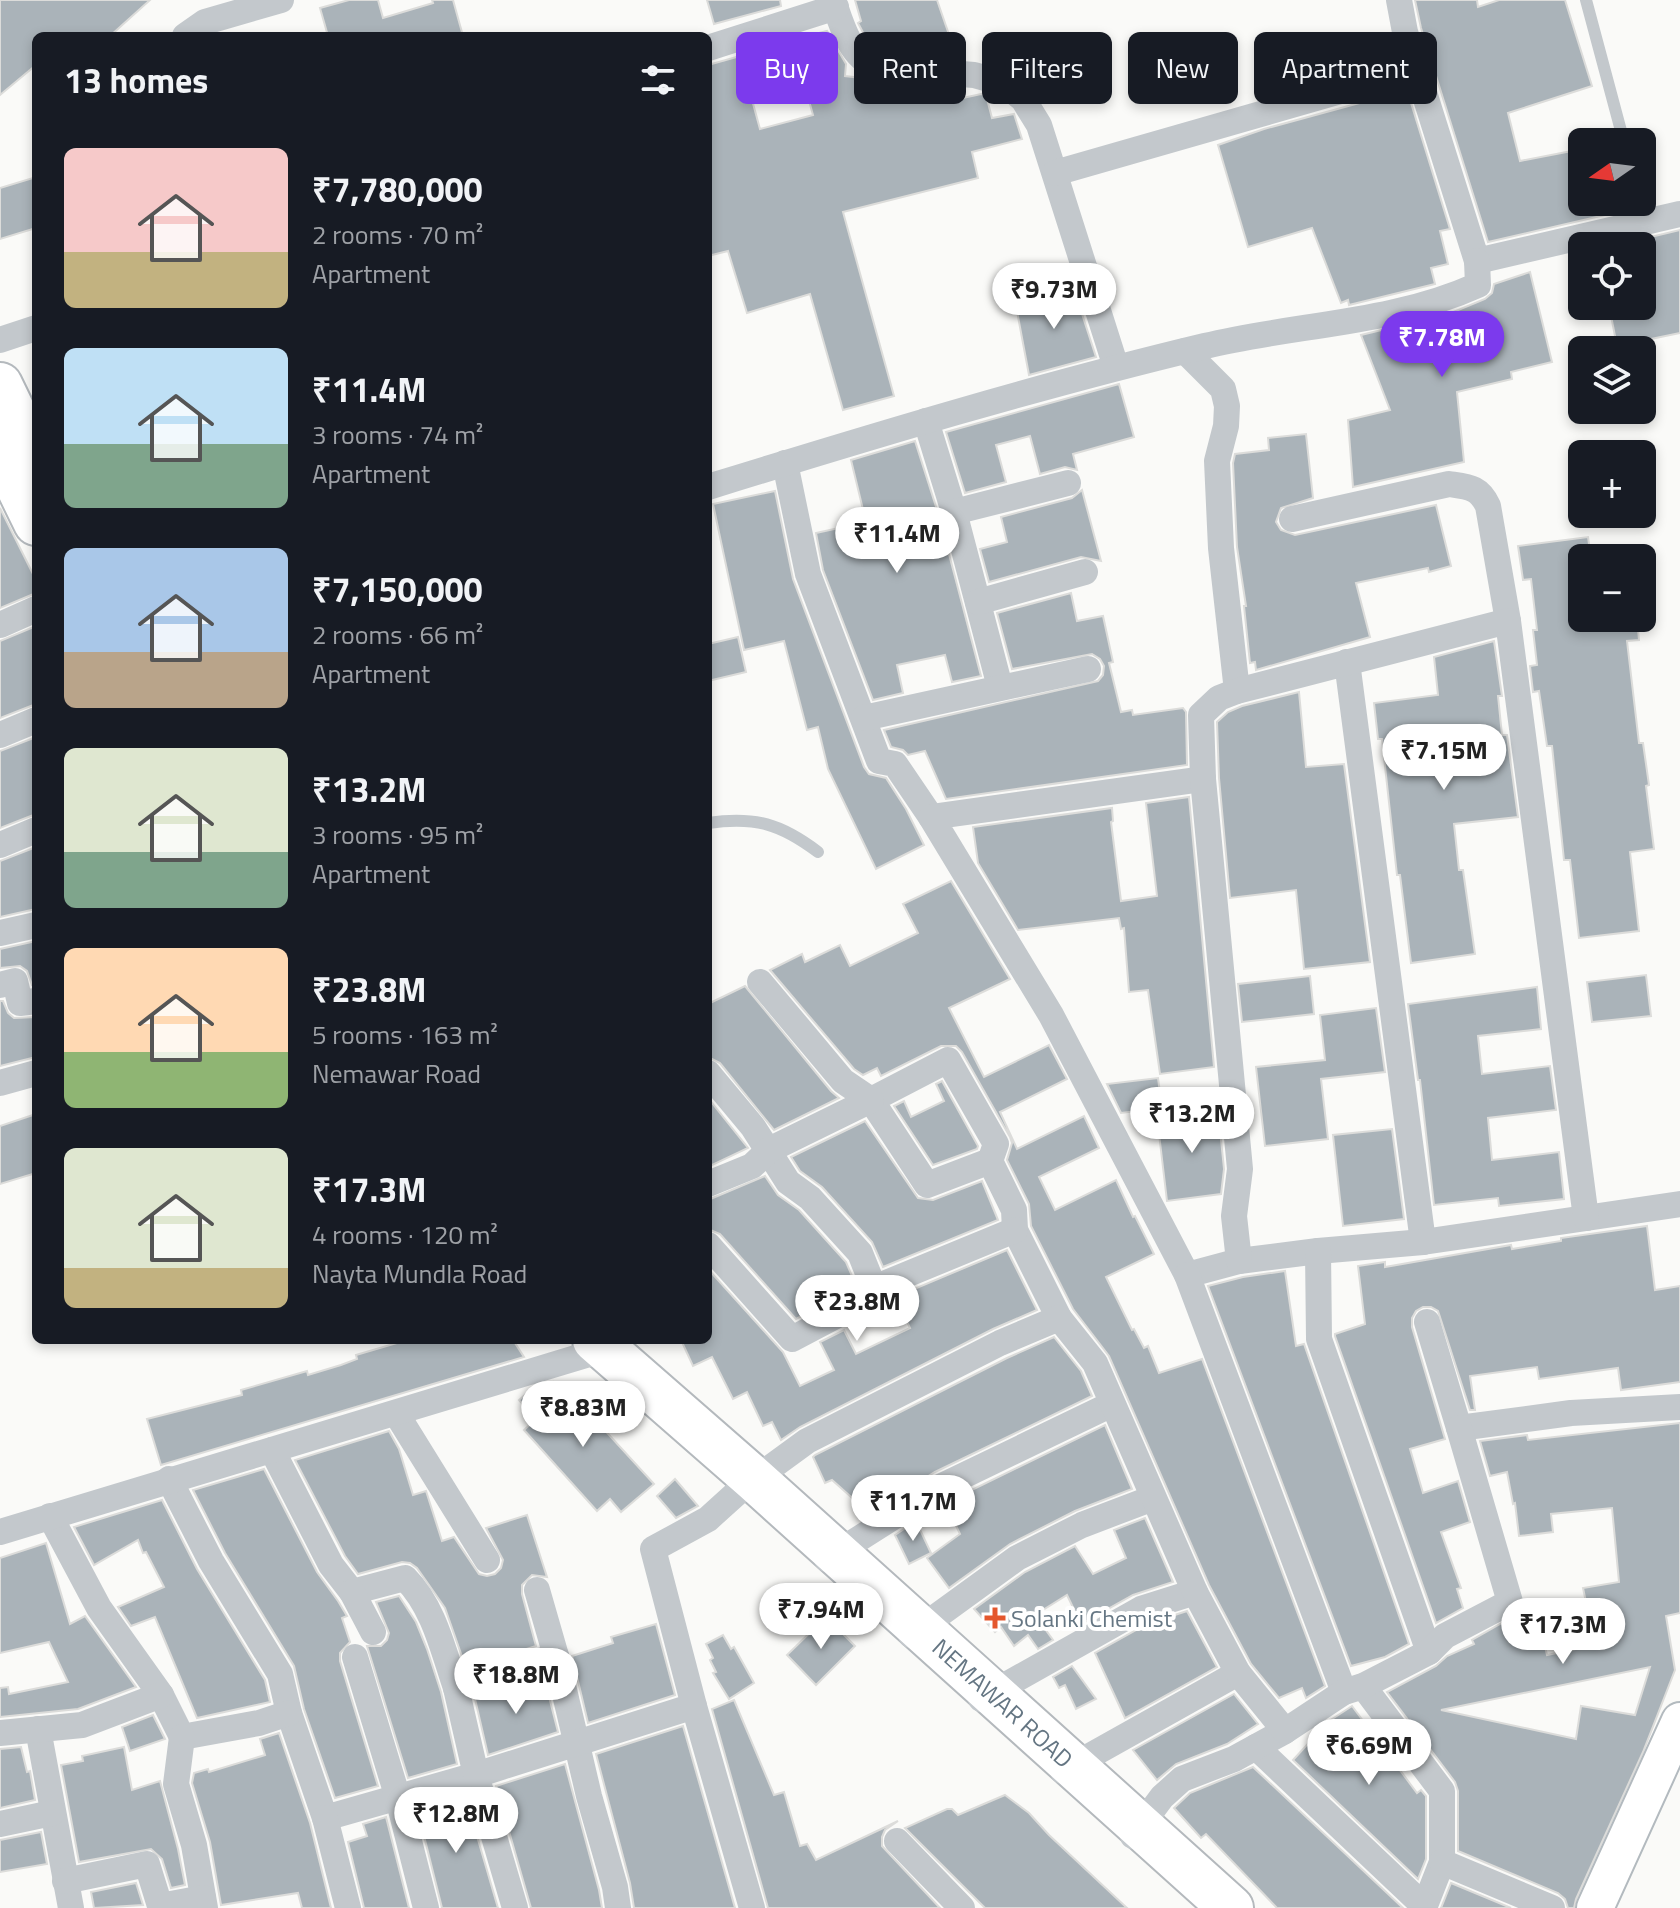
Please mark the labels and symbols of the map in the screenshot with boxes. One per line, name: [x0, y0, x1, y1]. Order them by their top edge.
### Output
north arrow: [1568, 128, 1656, 216]
pin: ₹9.73M: [989, 263, 1119, 331]
pin: ₹7.78M: [1377, 311, 1507, 379]
pin: ₹11.4M: [832, 507, 962, 575]
pin: ₹7.15M: [1379, 724, 1509, 792]
pin: ₹13.2M: [1127, 1087, 1257, 1155]
pin: ₹23.8M: [792, 1275, 922, 1343]
pin: ₹8.83M: [518, 1381, 648, 1449]
pin: ₹11.7M: [848, 1475, 978, 1543]
pin: ₹7.94M: [756, 1583, 886, 1651]
pin: ₹17.3M: [1498, 1598, 1628, 1666]
place label: Solanki Chemist: [1011, 1600, 1173, 1636]
marker: Solanki Chemist: [986, 1609, 1004, 1627]
street label: NEMAWAR ROAD: [924, 1630, 1081, 1776]
pin: ₹18.8M: [451, 1648, 581, 1716]
pin: ₹6.69M: [1304, 1719, 1434, 1787]
pin: ₹12.8M: [391, 1787, 521, 1855]

